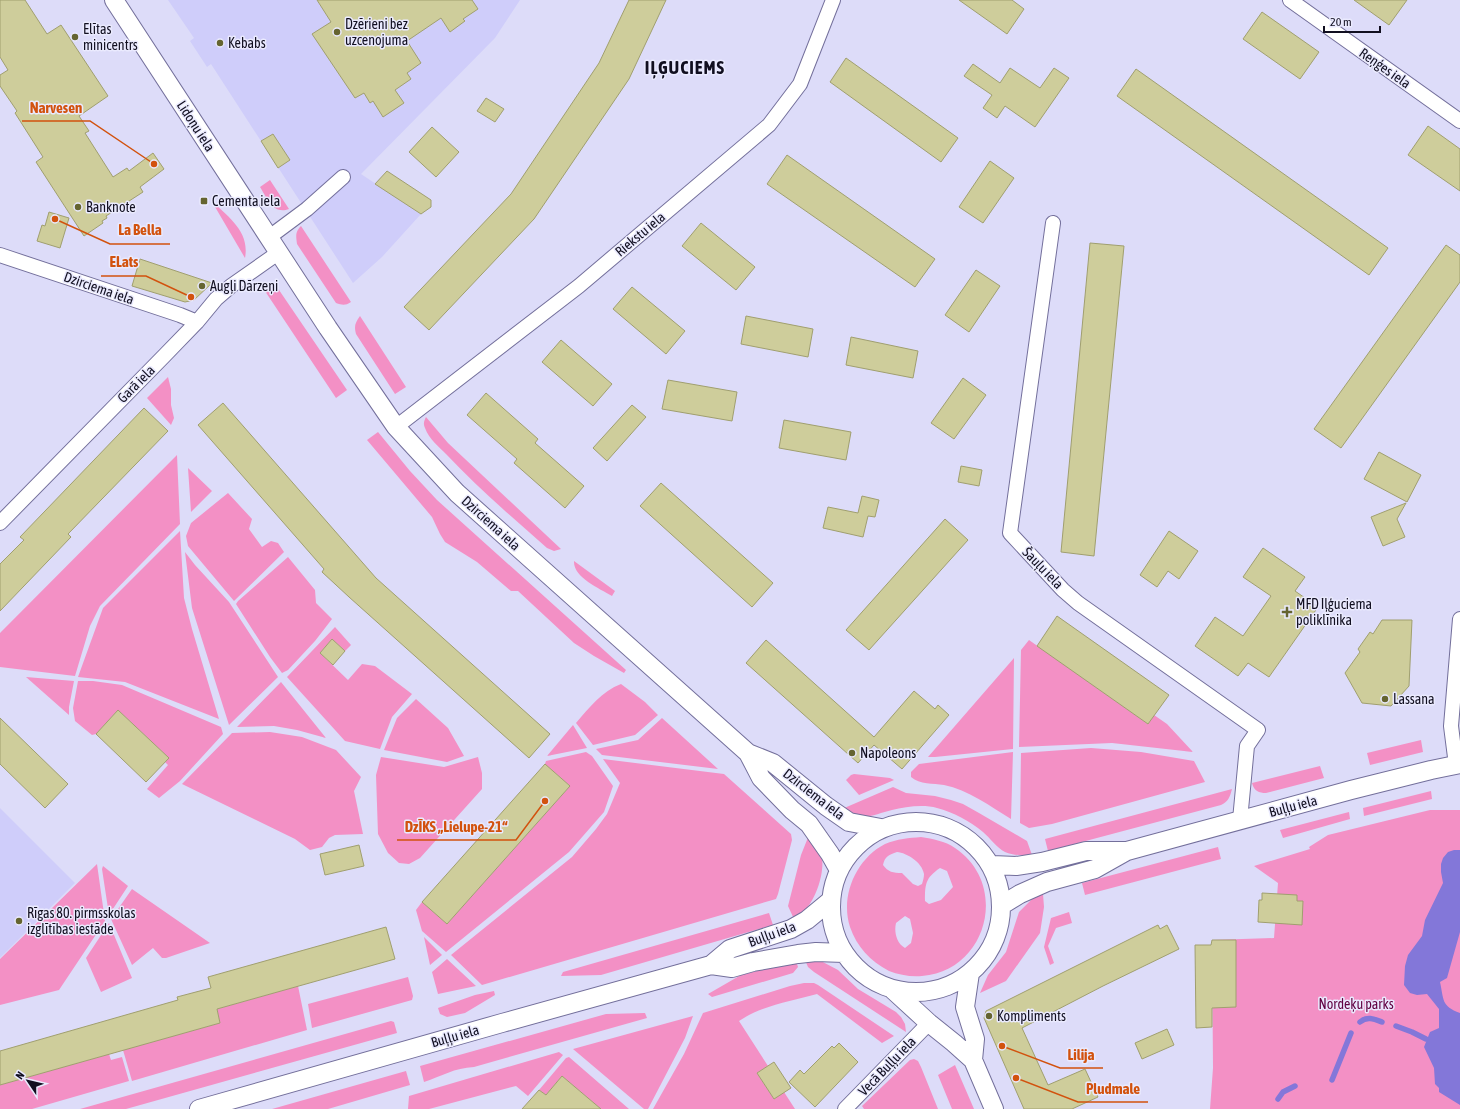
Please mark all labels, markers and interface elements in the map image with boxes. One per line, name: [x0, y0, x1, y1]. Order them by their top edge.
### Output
scale bar: [1324, 8, 1380, 34]
text: 20 m: [1330, 15, 1352, 29]
place label: Dzērieni bez uzcenojuma: [345, 16, 408, 48]
place label: Elītas minicentrs: [83, 21, 138, 53]
marker: Dzērieni bez uzcenojuma: [332, 27, 342, 37]
marker: Elītas minicentrs: [70, 32, 80, 42]
place label: Kebabs: [228, 35, 266, 51]
marker: Kebabs: [215, 38, 225, 48]
street label: Reņģes iela: [1356, 45, 1414, 91]
district label: IĻĢUCIEMS: [645, 57, 725, 79]
callout: Narvesen: [22, 94, 90, 121]
street label: Lidoņu iela: [174, 98, 218, 154]
text: Narvesen: [30, 99, 82, 116]
place label: Cementa iela: [212, 193, 280, 209]
marker: Cementa iela: [199, 196, 209, 206]
place label: Banknote: [86, 199, 136, 215]
marker: Banknote: [73, 202, 83, 212]
street label: Riekstu iela: [612, 209, 668, 259]
callout: La Bella: [110, 217, 170, 244]
text: La Bella: [118, 221, 162, 238]
callout: ELats: [101, 249, 146, 276]
text: ELats: [110, 253, 139, 270]
street label: Dzirciema iela: [62, 269, 136, 307]
place label: Augļi Dārzeņi: [210, 278, 278, 294]
marker: Augļi Dārzeņi: [197, 281, 207, 291]
street label: Garā iela: [114, 362, 158, 406]
street label: Dzirciema iela: [458, 493, 524, 553]
street label: Šauļu iela: [1019, 544, 1067, 592]
place label: MFD Iļģuciema poliklīnika: [1296, 596, 1372, 628]
marker: MFD Iļģuciema poliklīnika: [1281, 606, 1293, 618]
place label: Lassana: [1393, 691, 1435, 707]
marker: Lassana: [1380, 694, 1390, 704]
place label: Napoleons: [860, 745, 916, 761]
marker: Napoleons: [847, 748, 857, 758]
street label: Dzirciema iela: [780, 765, 848, 823]
street label: Buļļu iela: [1267, 792, 1319, 820]
callout: DzĪKS „Lielupe-21“: [397, 813, 516, 840]
text: DzĪKS „Lielupe-21“: [405, 818, 508, 835]
place label: Rīgas 80. pirmsskolas izglītības iestāde: [27, 905, 136, 937]
marker: Rīgas 80. pirmsskolas izglītības iestāde: [14, 916, 24, 926]
street label: Buļļu iela: [746, 918, 798, 950]
park label: Nordeķu parks: [1318, 996, 1394, 1012]
place label: Kompliments: [997, 1008, 1066, 1024]
marker: Kompliments: [984, 1011, 994, 1021]
street label: Buļļu iela: [429, 1022, 481, 1050]
street label: Vecā Buļļu iela: [855, 1033, 919, 1099]
callout: Lilija: [1060, 1041, 1103, 1068]
text: Lilija: [1067, 1046, 1095, 1063]
north arrow: [8, 1061, 48, 1101]
text: N: [13, 1069, 27, 1081]
callout: Pludmale: [1078, 1075, 1148, 1102]
text: Pludmale: [1086, 1080, 1140, 1097]

